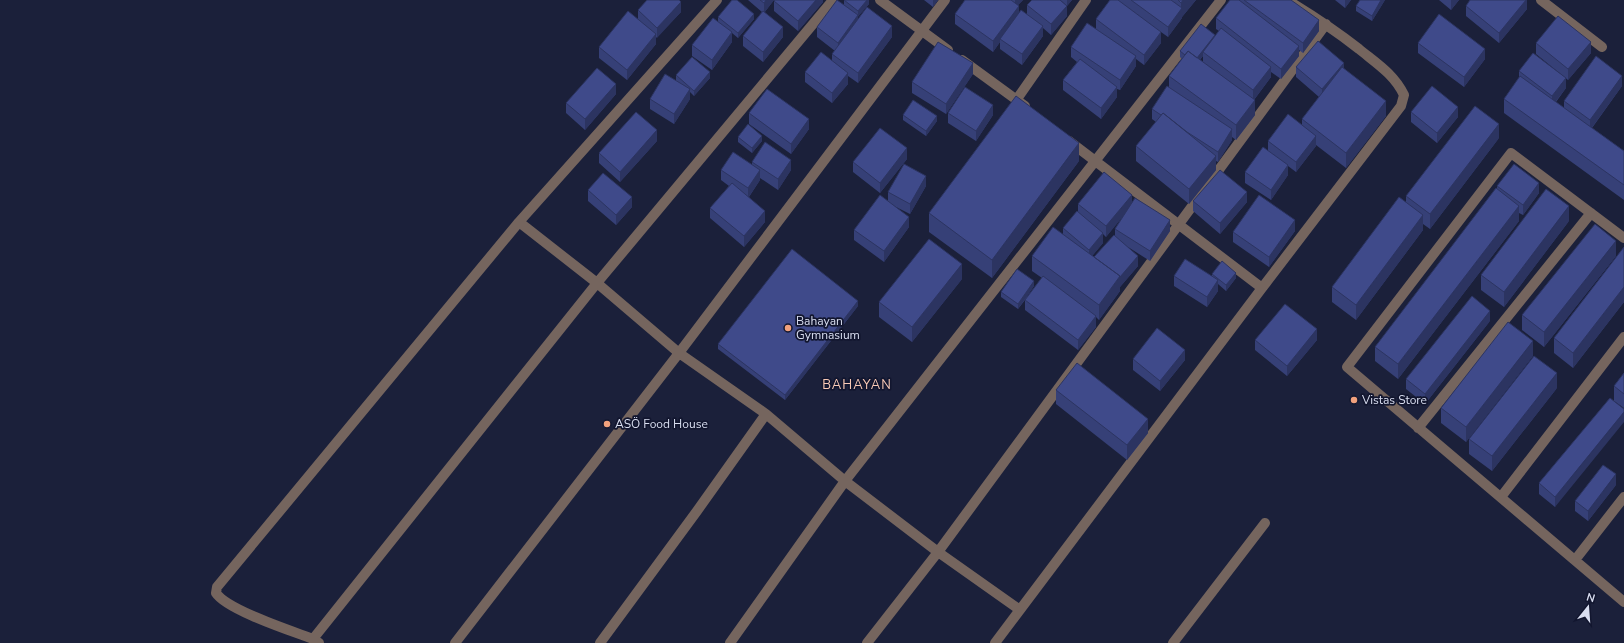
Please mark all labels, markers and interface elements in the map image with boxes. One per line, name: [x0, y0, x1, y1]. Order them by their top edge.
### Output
place label: Bahayan Gymnasium: [796, 313, 860, 343]
marker: Bahayan Gymnasium: [783, 323, 793, 333]
district label: BAHAYAN: [822, 376, 892, 394]
place label: Vistas Store: [1361, 392, 1427, 408]
marker: Vistas Store: [1349, 395, 1359, 405]
place label: ASÖ Food House: [615, 416, 708, 432]
marker: ASÖ Food House: [602, 419, 612, 429]
north arrow: [1568, 587, 1608, 627]
text: N: [1585, 590, 1597, 606]

